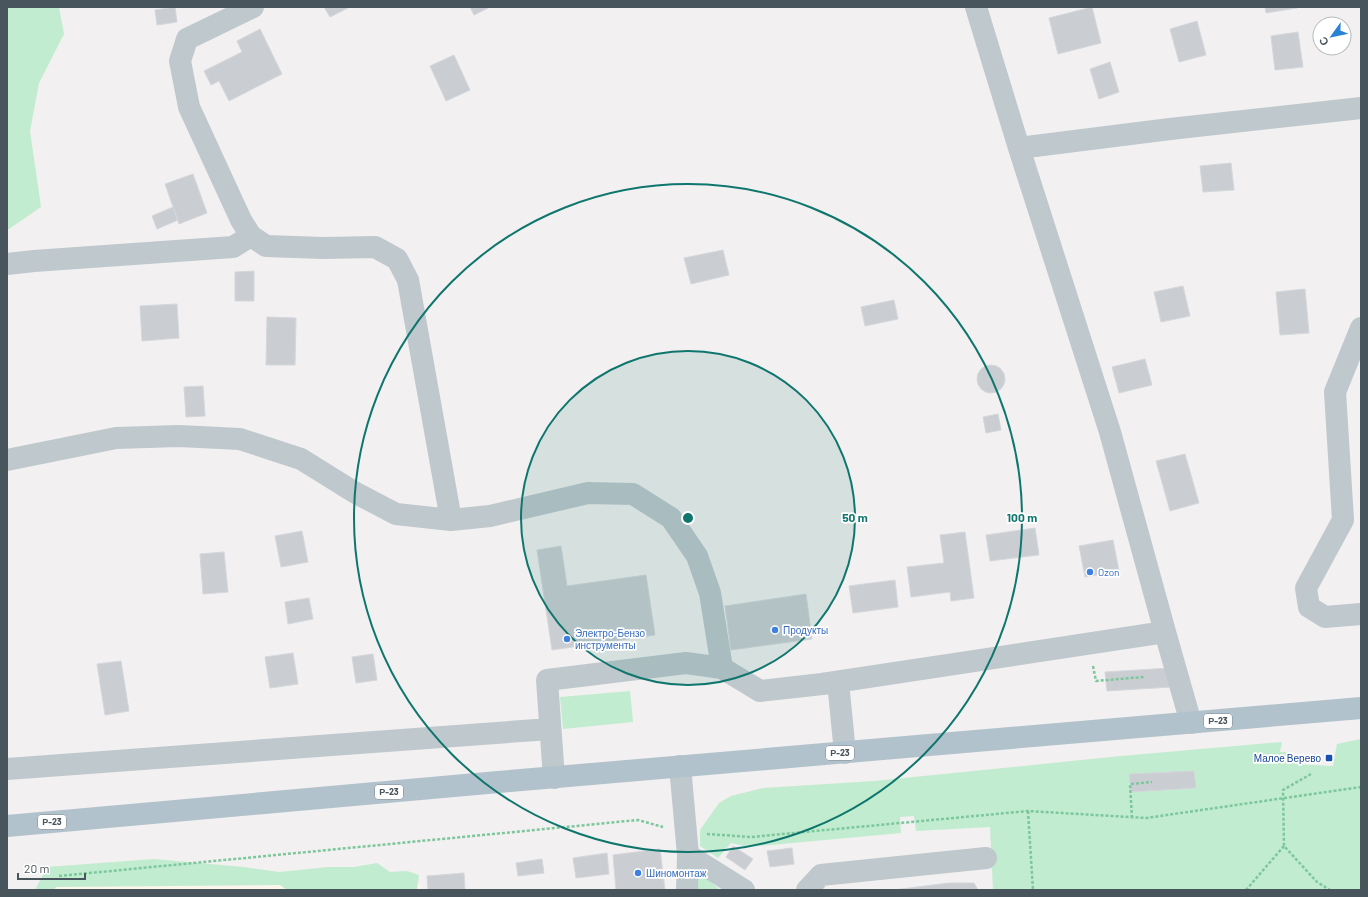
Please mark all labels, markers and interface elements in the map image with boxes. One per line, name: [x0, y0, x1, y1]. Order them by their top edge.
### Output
north arrow: [1312, 16, 1352, 56]
text: С: [1316, 35, 1331, 49]
text: 50 m: [842, 510, 868, 524]
text: 100 m: [1007, 510, 1037, 524]
centre of rings: [681, 511, 695, 525]
place label: Ozon: [1098, 566, 1120, 578]
marker: Ozon: [1085, 567, 1095, 577]
place label: Продукты: [783, 624, 828, 636]
marker: Продукты: [770, 625, 780, 635]
place label: Электро-Бензо инструменты: [575, 627, 646, 651]
marker: Электро-Бензо инструменты: [562, 634, 572, 644]
road number: Р-23: [1204, 714, 1232, 728]
road number: Р-23: [826, 746, 854, 760]
place label: Малое Верево: [1254, 752, 1321, 764]
marker: Малое Верево: [1324, 753, 1334, 763]
road number: Р-23: [375, 785, 403, 799]
road number: Р-23: [38, 815, 66, 829]
scale bar: [18, 855, 85, 881]
text: 20 m: [24, 861, 50, 875]
place label: Шиномонтаж: [646, 867, 707, 879]
marker: Шиномонтаж: [633, 868, 643, 878]

